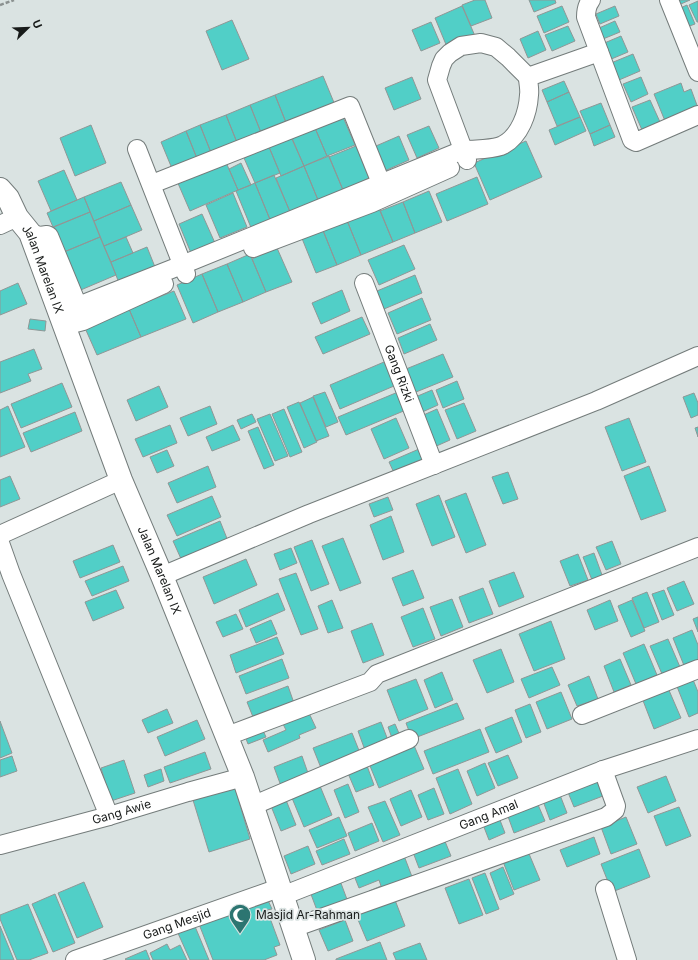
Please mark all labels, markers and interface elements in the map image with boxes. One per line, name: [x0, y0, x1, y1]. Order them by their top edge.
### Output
north arrow: [8, 8, 48, 48]
text: U: [29, 18, 45, 31]
street label: Jalan Marelan IX: [19, 221, 67, 316]
street label: Gang Rizki: [381, 343, 417, 404]
street label: Jalan Marelan IX: [135, 524, 185, 616]
street label: Gang Awie: [90, 796, 153, 827]
street label: Gang Amal: [457, 796, 520, 833]
mosque icon: Masjid Ar-Rahman: [227, 902, 253, 935]
street label: Gang Mesjid: [141, 905, 213, 942]
place label: Masjid Ar-Rahman: [256, 907, 360, 922]

